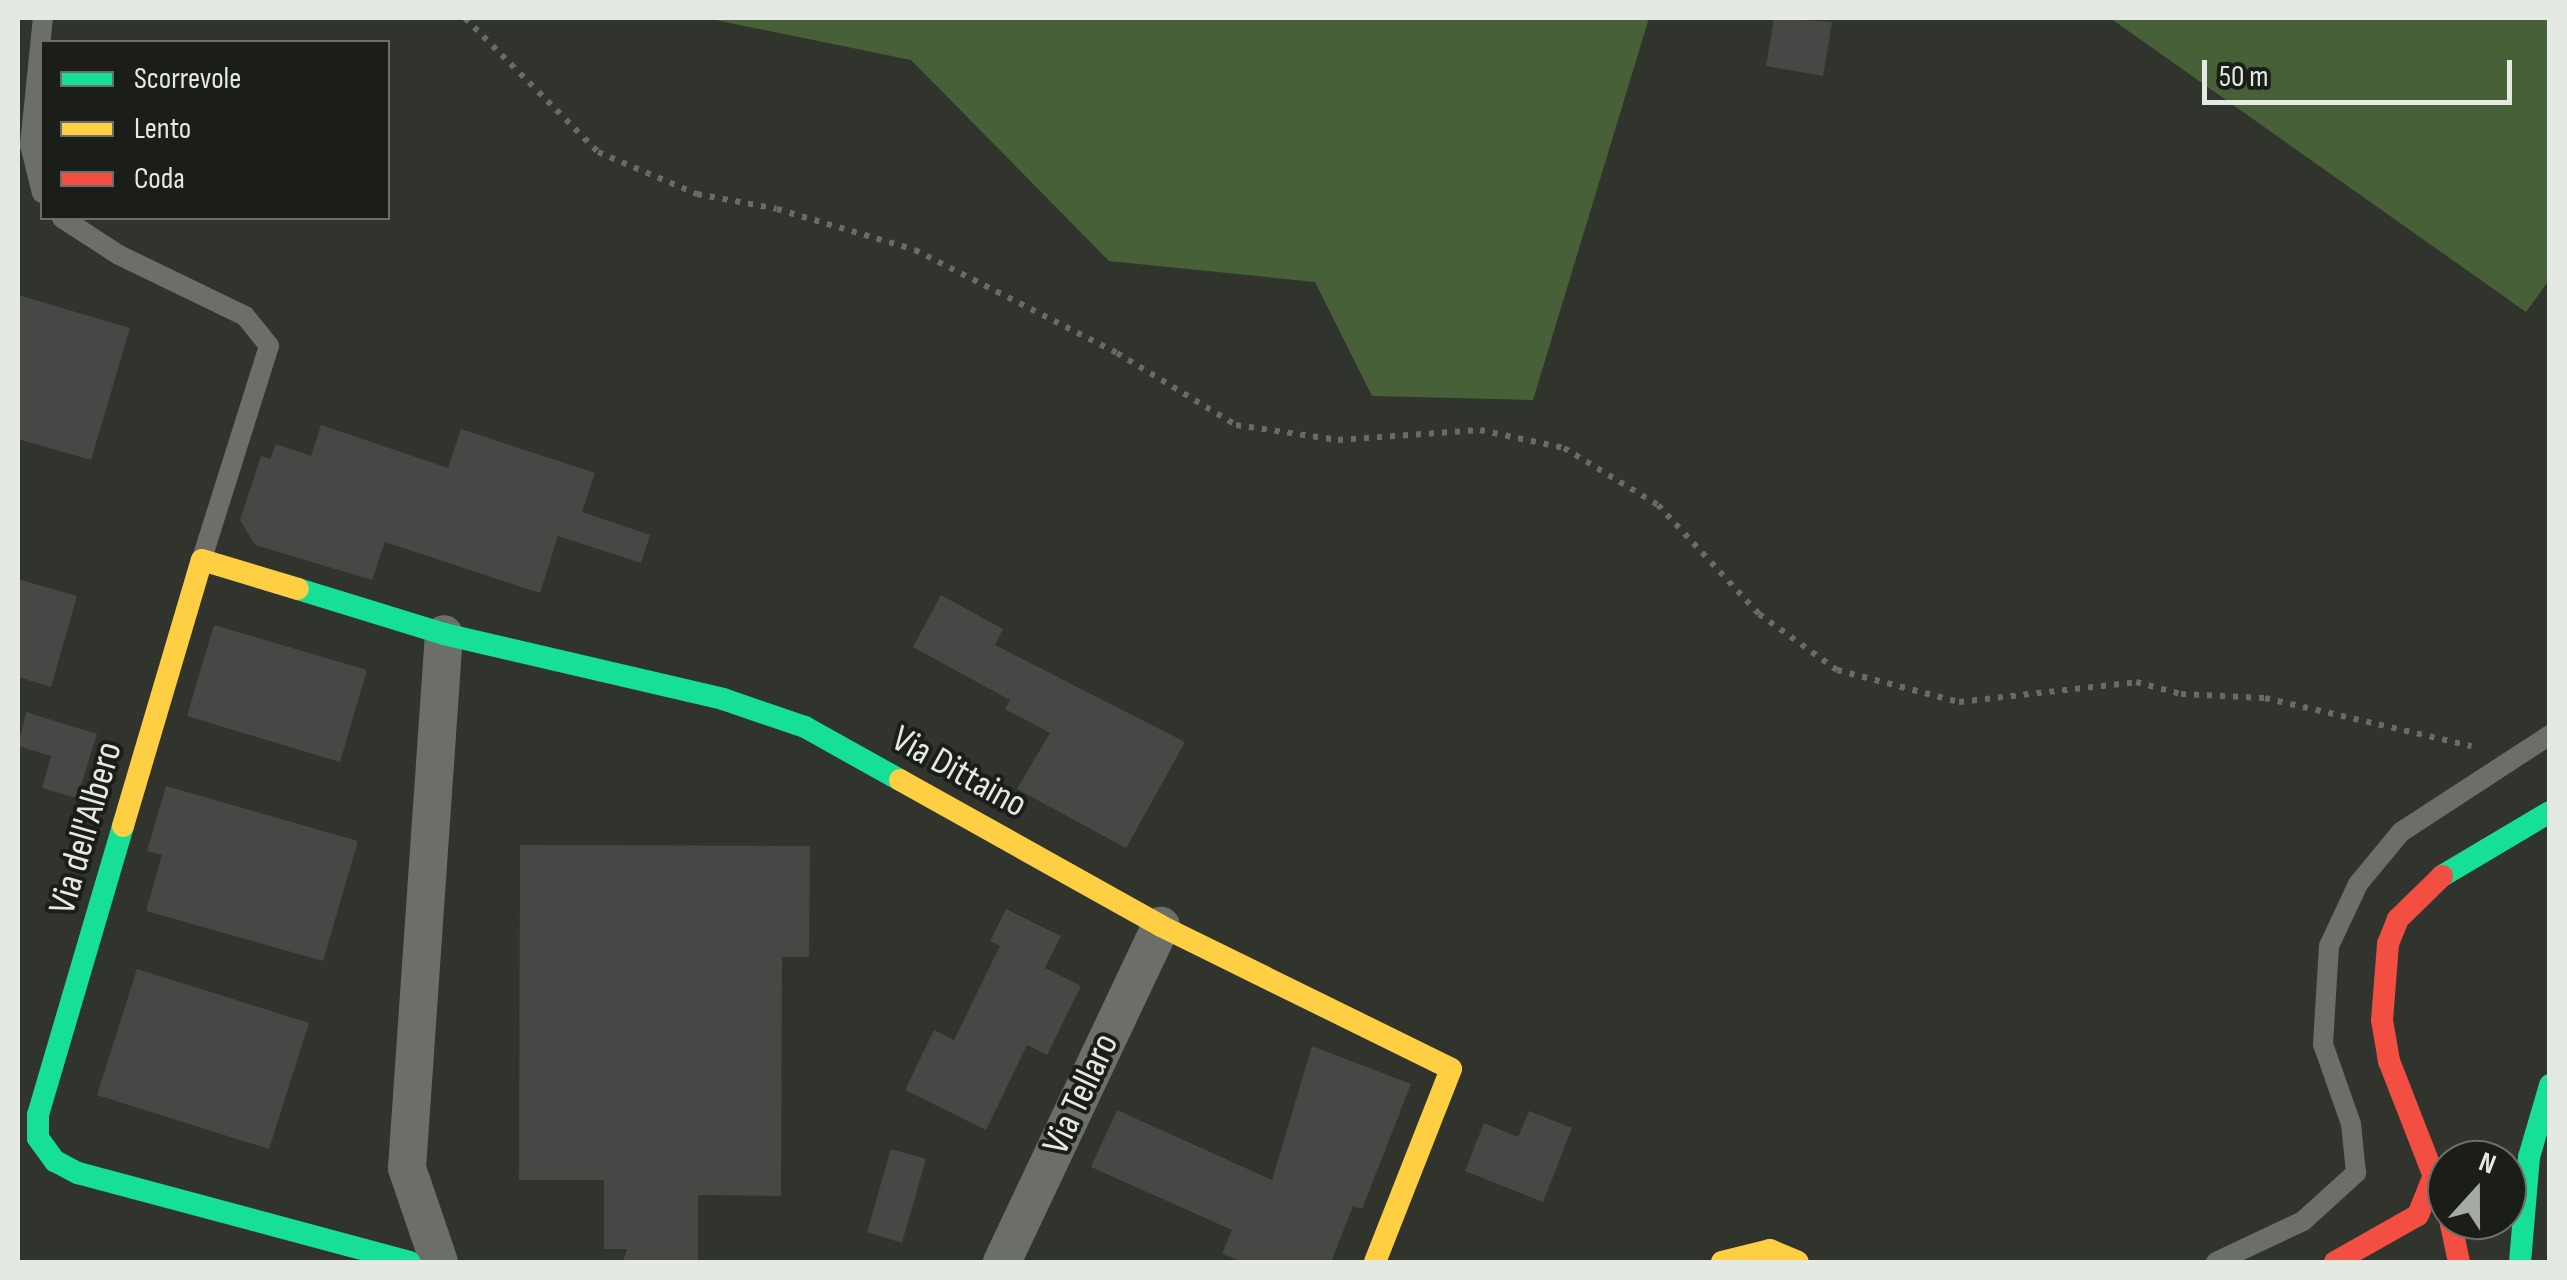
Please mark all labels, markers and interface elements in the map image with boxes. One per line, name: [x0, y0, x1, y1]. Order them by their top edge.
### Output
legend: [40, 40, 390, 220]
scale bar: [2207, 40, 2517, 102]
text: 50 m: [2219, 59, 2268, 95]
text: Scorrevole: [134, 61, 241, 97]
text: Lento: [134, 111, 191, 147]
text: Coda: [134, 161, 185, 197]
street label: Via Dittaino: [884, 716, 1034, 828]
street label: Via dell'Albero: [40, 737, 132, 919]
street label: Via Tellaro: [1033, 1026, 1129, 1162]
north arrow: [2427, 1140, 2527, 1240]
text: N: [2474, 1145, 2500, 1181]

